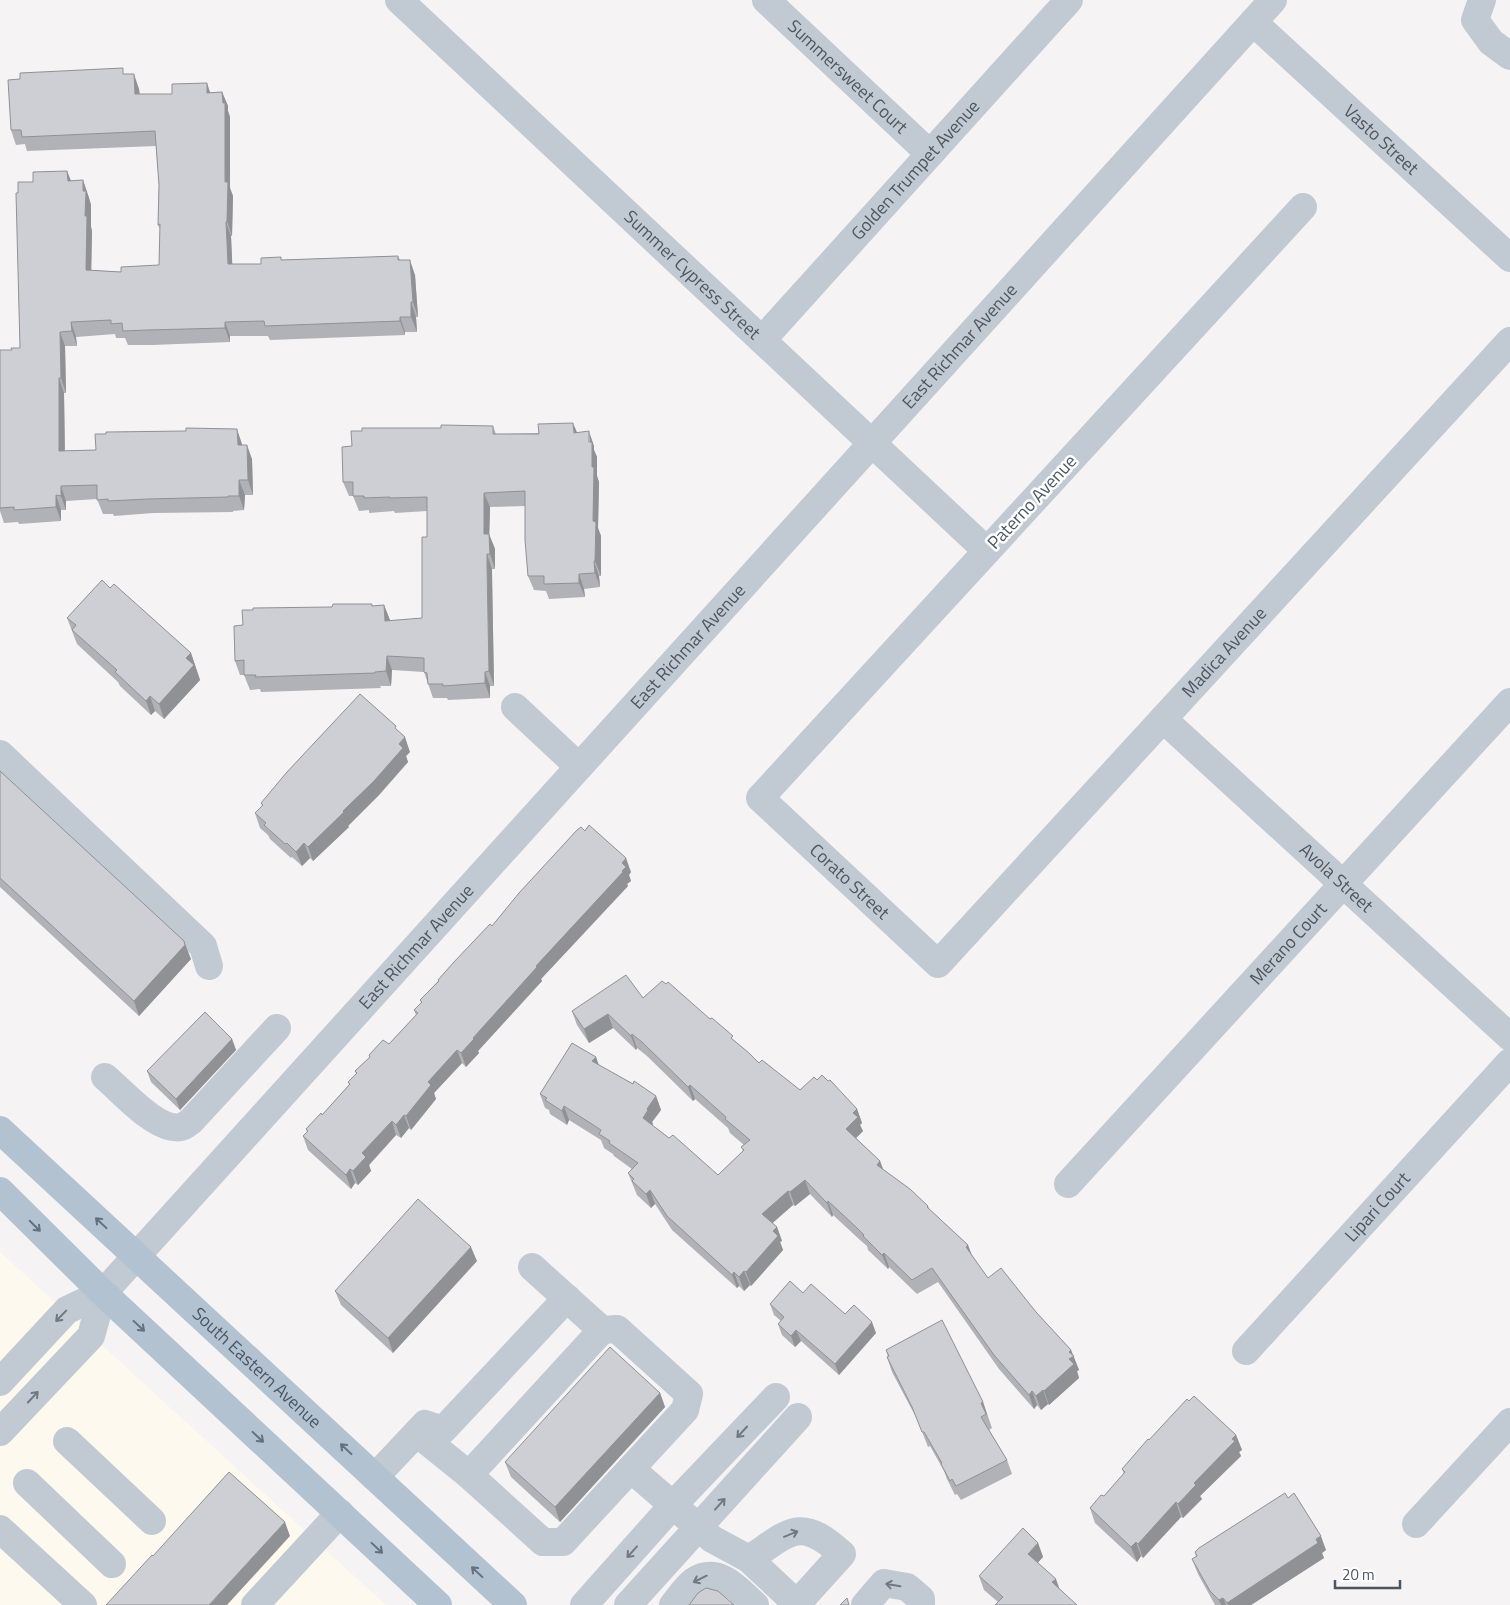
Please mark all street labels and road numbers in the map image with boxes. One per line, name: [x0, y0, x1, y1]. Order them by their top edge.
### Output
street label: Summersweet Court: [782, 13, 915, 140]
street label: Golden Trumpet Avenue: [844, 93, 986, 246]
street label: Vasto Street: [1338, 98, 1426, 181]
street label: Summer Cypress Street: [618, 204, 768, 346]
street label: East Richmar Avenue: [895, 277, 1023, 415]
street label: Paterno Avenue: [981, 448, 1083, 555]
street label: East Richmar Avenue: [624, 578, 752, 715]
street label: Madica Avenue: [1175, 601, 1273, 703]
street label: Avola Street: [1294, 836, 1380, 919]
street label: Corato Street: [804, 837, 896, 926]
street label: East Richmar Avenue: [352, 878, 480, 1015]
street label: Merano Court: [1243, 896, 1333, 991]
street label: Lipari Court: [1338, 1165, 1417, 1248]
street label: South Eastern Avenue: [186, 1301, 328, 1434]

